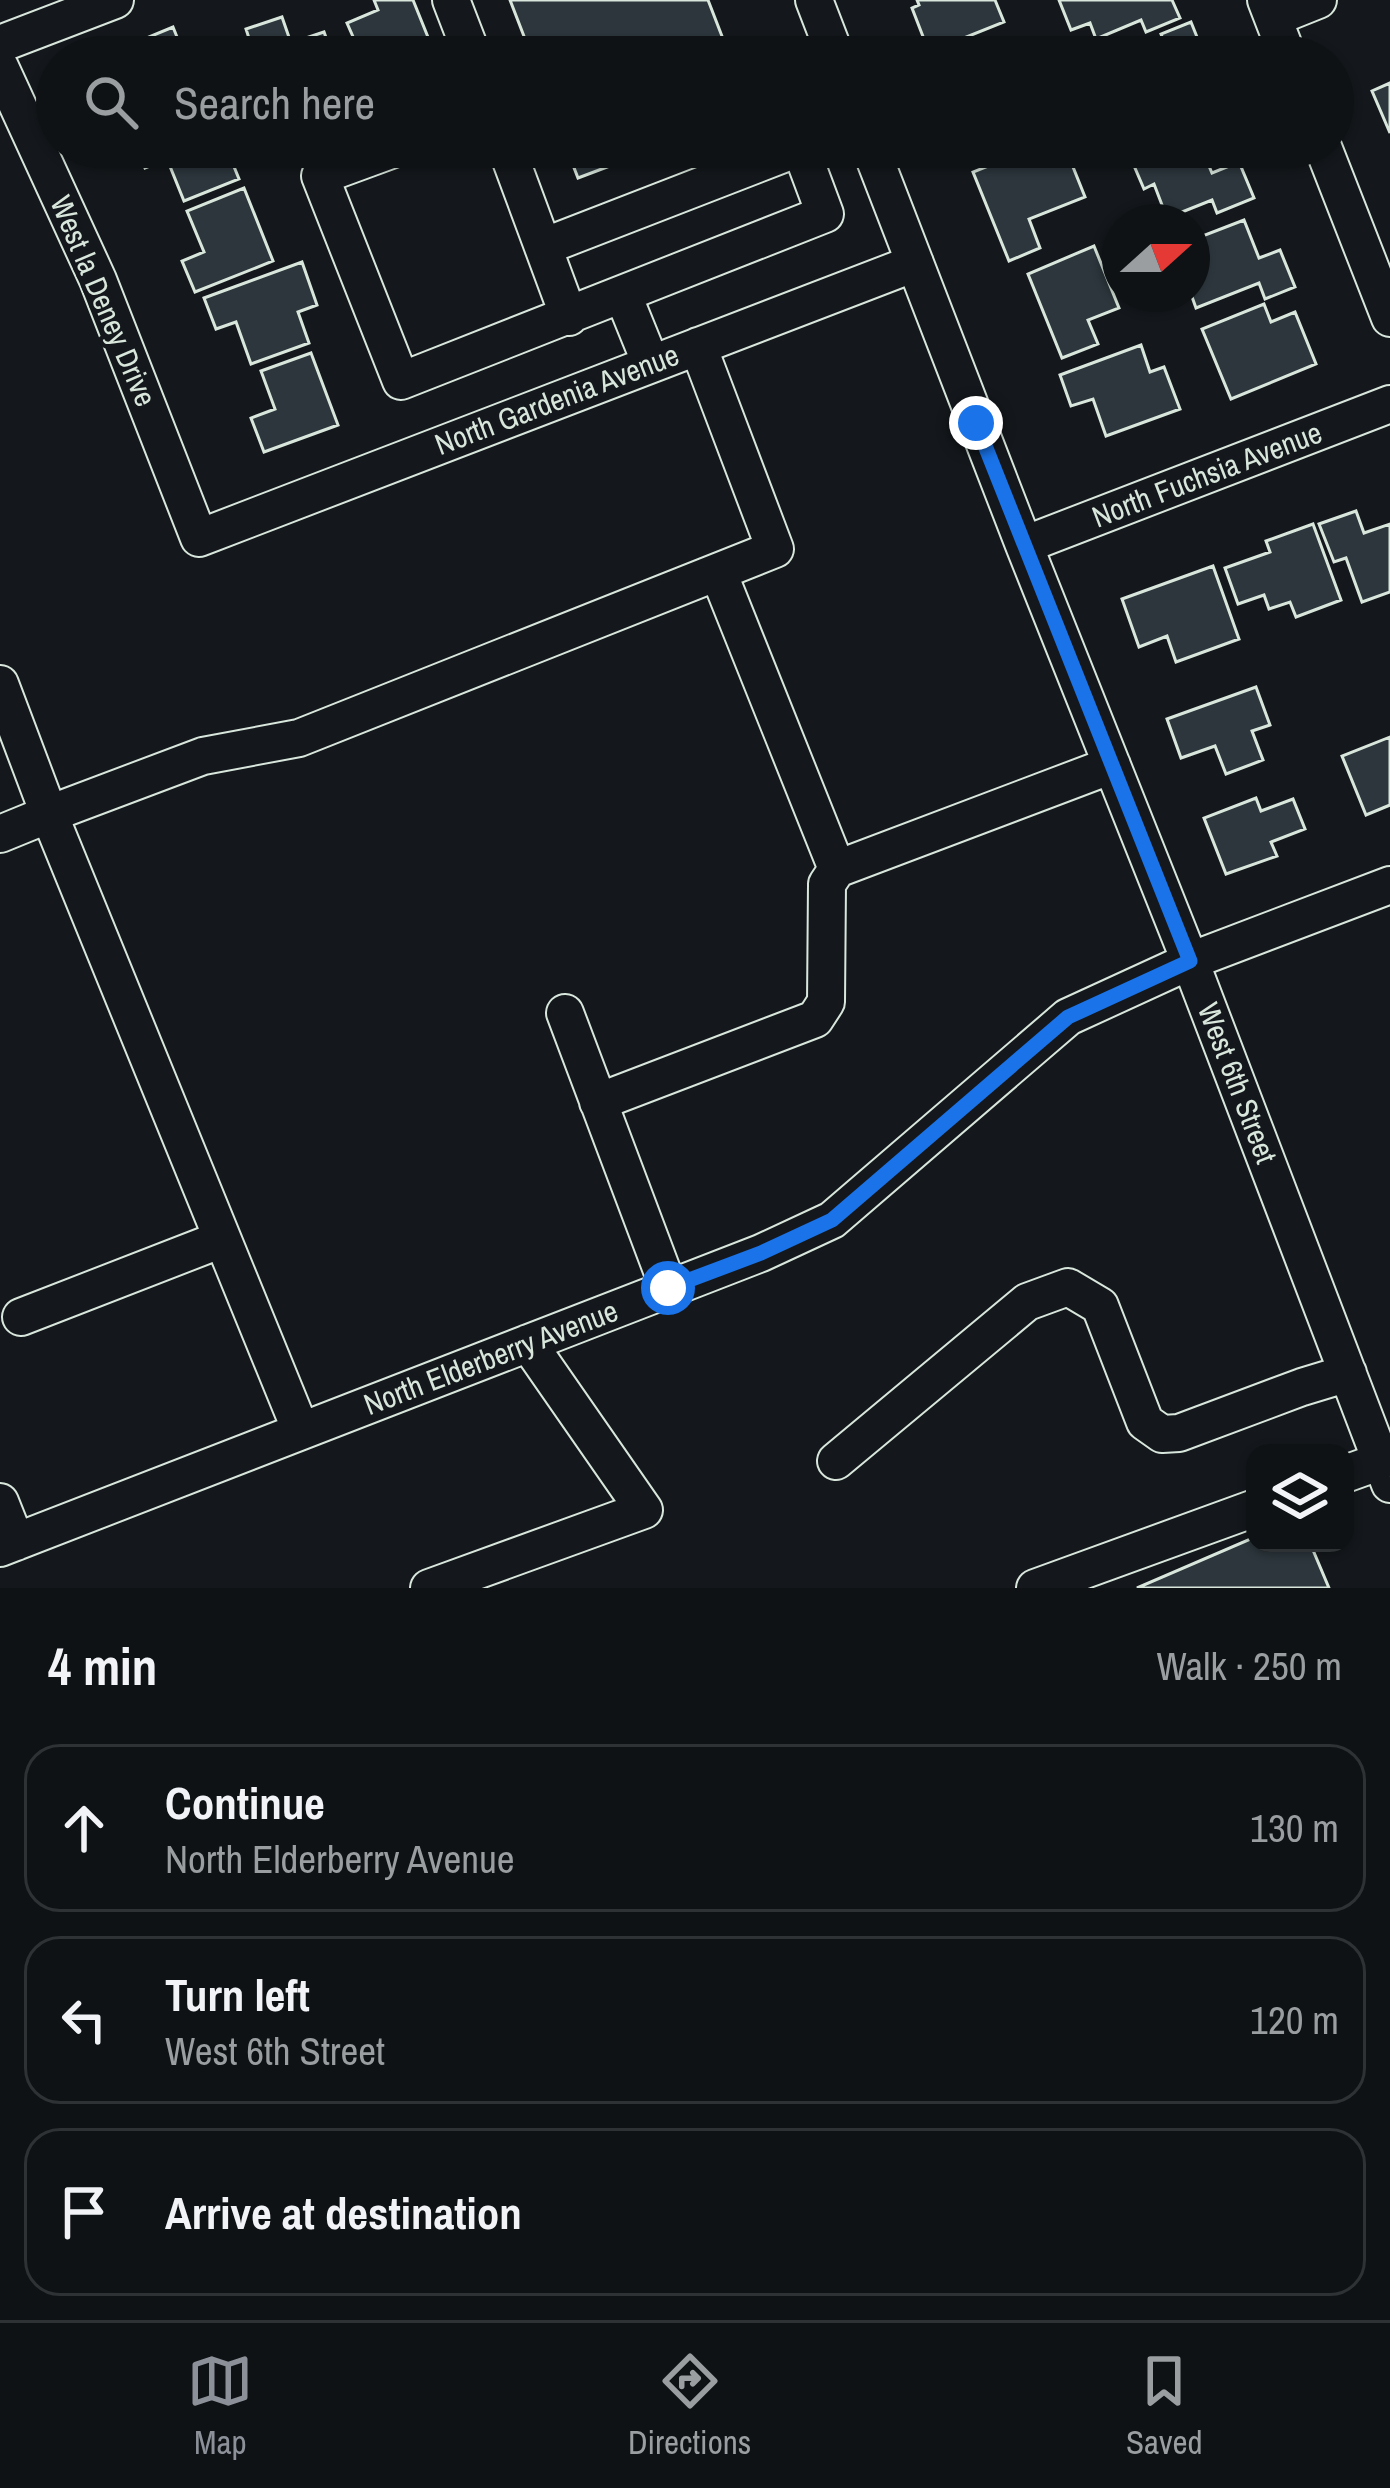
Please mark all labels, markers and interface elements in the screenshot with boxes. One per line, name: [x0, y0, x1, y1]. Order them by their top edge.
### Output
search box: [36, 36, 1354, 168]
icon: search: [78, 69, 144, 135]
text: Search here: [174, 72, 375, 133]
street label: West la Deney Drive: [42, 189, 166, 412]
north arrow: [1102, 204, 1210, 312]
street label: North Gardenia Avenue: [429, 334, 684, 464]
route end: [949, 396, 1003, 450]
street label: North Fuchsia Avenue: [1086, 412, 1327, 536]
street label: West 6th Street: [1189, 997, 1287, 1169]
route start: [641, 1261, 695, 1315]
street label: North Elderberry Avenue: [358, 1290, 623, 1424]
map controls: [1246, 1444, 1354, 1552]
button: layers: [1246, 1444, 1354, 1552]
text: 4 min: [48, 1632, 157, 1701]
text: Walk · 250 m: [1157, 1640, 1342, 1692]
text: Continue: [165, 1772, 325, 1833]
icon: ahead: [51, 1795, 117, 1861]
text: 130 m: [1250, 1802, 1339, 1854]
text: North Elderberry Avenue: [165, 1833, 515, 1885]
text: Turn left: [165, 1964, 310, 2025]
icon: left: [51, 1987, 117, 2053]
text: 120 m: [1250, 1994, 1339, 2046]
text: West 6th Street: [165, 2025, 385, 2077]
icon: arrive: [51, 2179, 117, 2245]
text: Arrive at destination: [165, 2182, 522, 2243]
tab: Map: [187, 2348, 253, 2464]
tab: Directions: [628, 2348, 751, 2464]
tab: Saved: [1126, 2348, 1203, 2464]

